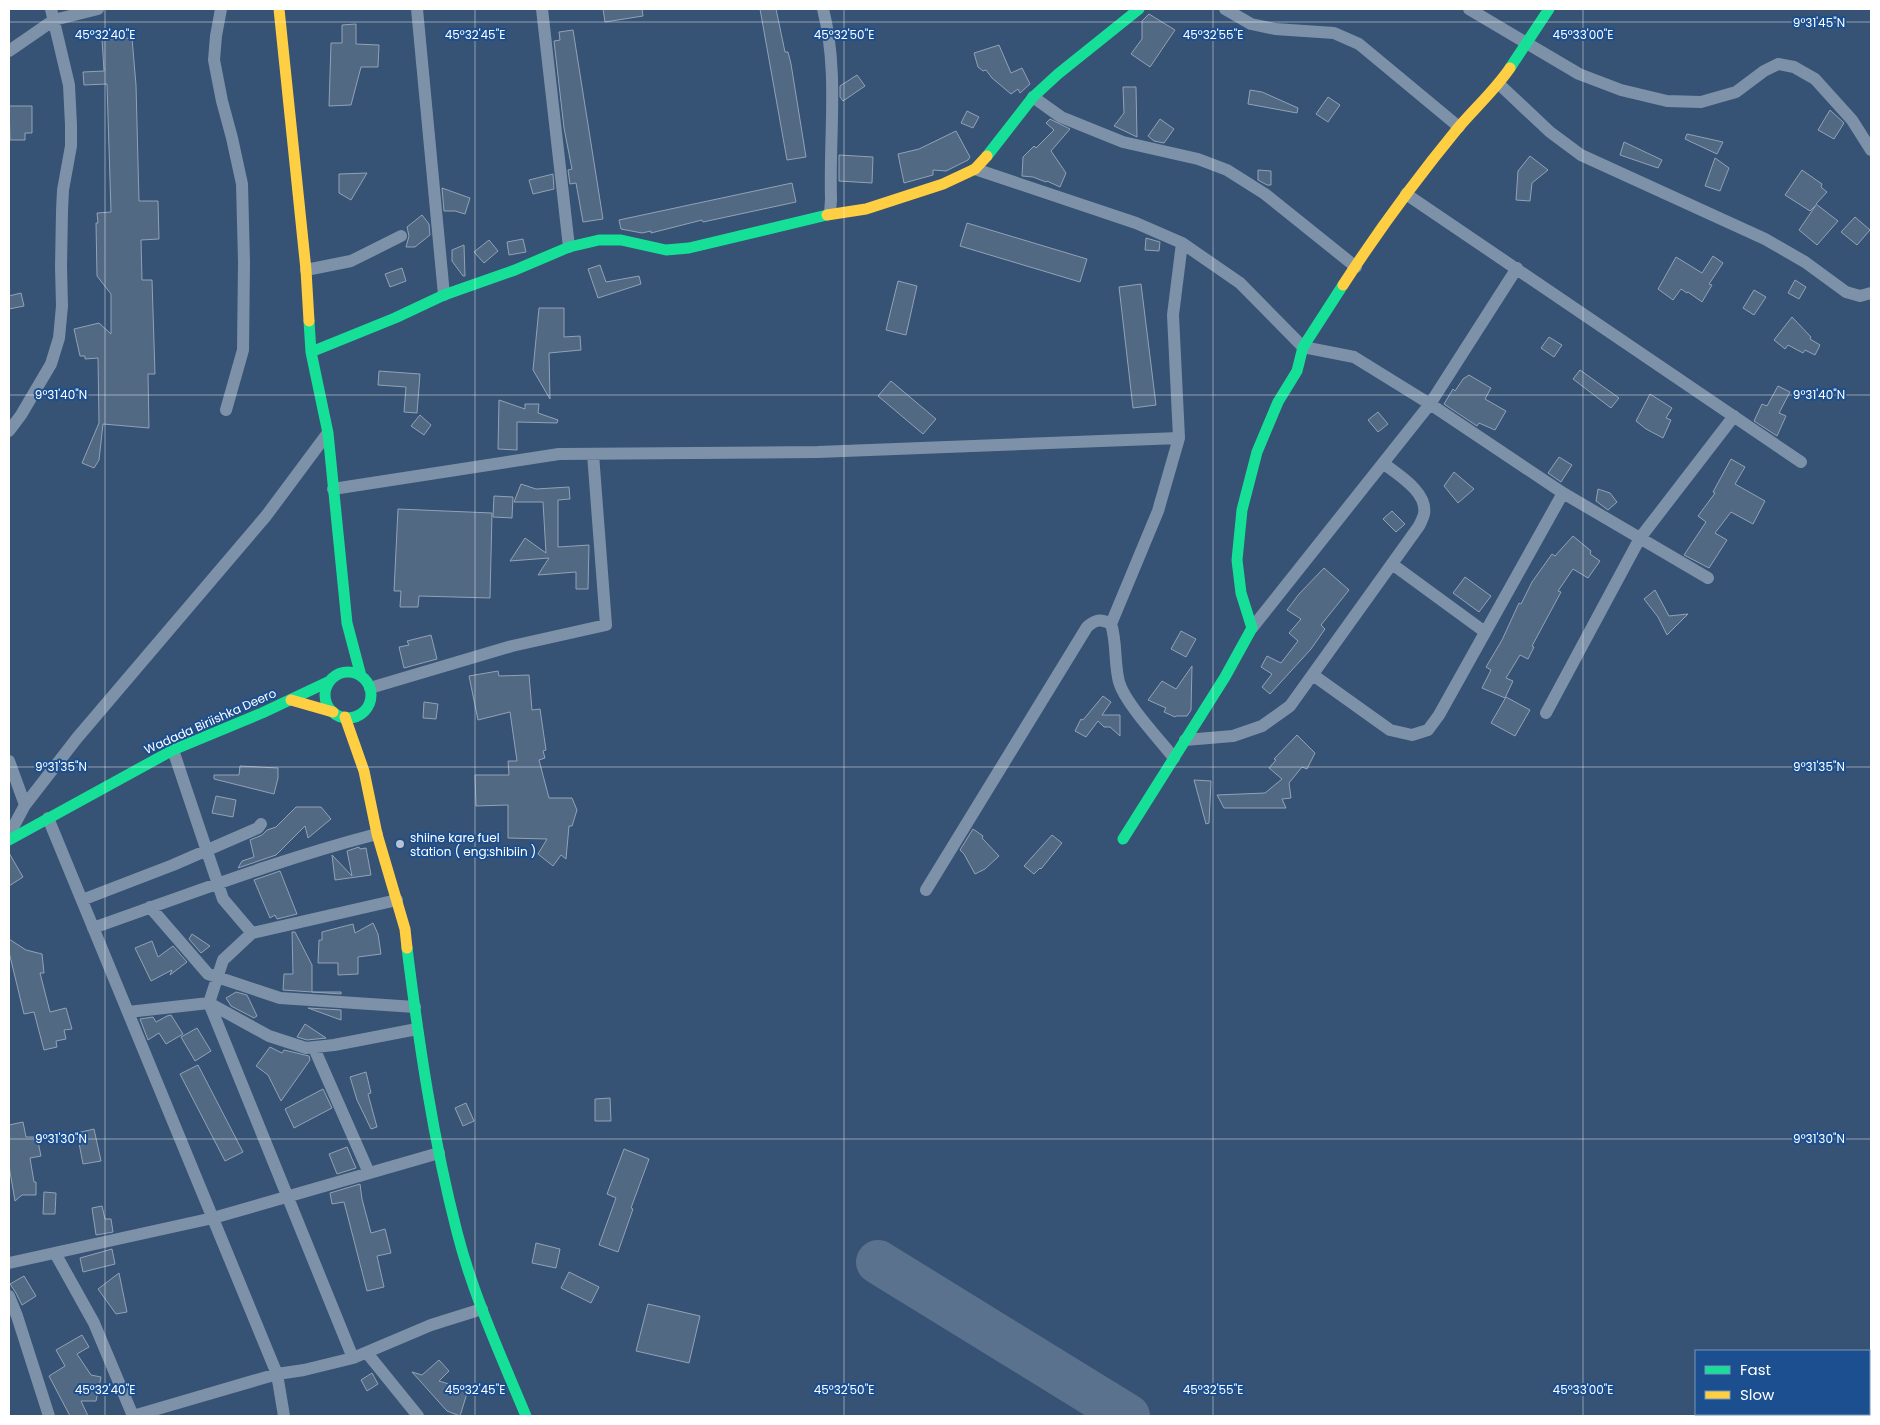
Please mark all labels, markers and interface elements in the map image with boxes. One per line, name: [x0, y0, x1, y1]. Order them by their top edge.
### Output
text: 9°31'45"N: [1793, 14, 1845, 31]
text: 45°32'40"E: [75, 26, 135, 43]
text: 45°32'45"E: [445, 26, 505, 43]
text: 45°32'50"E: [814, 26, 874, 43]
text: 45°32'55"E: [1183, 26, 1243, 43]
text: 45°33'00"E: [1553, 26, 1613, 43]
text: 9°31'40"N: [35, 386, 87, 403]
text: 9°31'40"N: [1793, 386, 1845, 403]
street label: Wadada Biriishka Deero: [141, 684, 279, 758]
text: 9°31'35"N: [35, 758, 87, 775]
text: 9°31'35"N: [1793, 758, 1845, 775]
place label: shiine kare fuel station ( eng:shibiin ): [410, 829, 536, 860]
marker: shiine kare fuel station ( eng:shibiin ): [394, 838, 406, 850]
text: 9°31'30"N: [35, 1130, 87, 1147]
text: 9°31'30"N: [1793, 1130, 1845, 1147]
legend: [1695, 1350, 1870, 1415]
text: Fast: [1740, 1359, 1771, 1380]
text: 45°32'40"E: [75, 1381, 135, 1398]
text: 45°32'45"E: [445, 1381, 505, 1398]
text: 45°32'50"E: [814, 1381, 874, 1398]
text: 45°32'55"E: [1183, 1381, 1243, 1398]
text: 45°33'00"E: [1553, 1381, 1613, 1398]
text: Slow: [1740, 1384, 1775, 1405]

